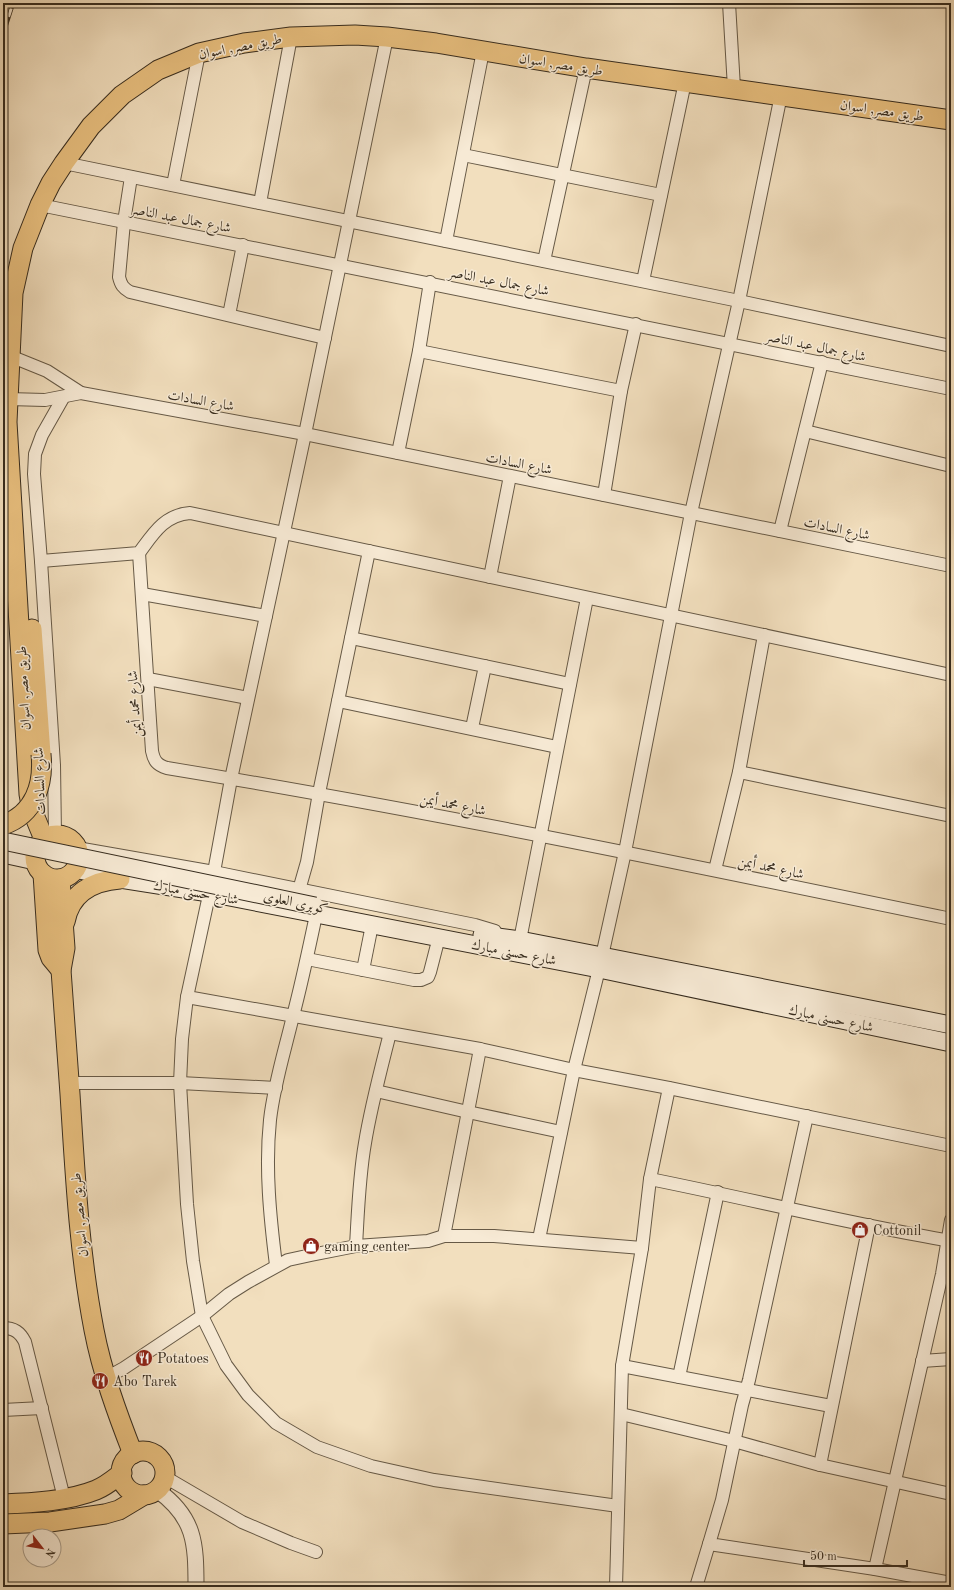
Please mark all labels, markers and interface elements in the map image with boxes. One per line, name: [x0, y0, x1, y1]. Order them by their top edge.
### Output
street label: طريق مصر, اسوان: [197, 32, 283, 64]
street label: طريق مصر, اسوان: [518, 51, 604, 81]
street label: طريق مصر, اسوان: [839, 98, 925, 126]
street label: شارع جمال عبد الناصر: [127, 202, 232, 240]
street label: شارع جمال عبد الناصر: [445, 265, 550, 303]
street label: شارع جمال عبد الناصر: [762, 329, 867, 368]
street label: شارع السادات: [166, 388, 235, 418]
street label: شارع السادات: [484, 451, 553, 481]
street label: شارع السادات: [802, 515, 871, 547]
street label: طريق مصر, اسوان: [15, 645, 35, 731]
street label: شارع محمد أيمن: [122, 670, 148, 738]
street label: شارع السادات: [32, 747, 52, 815]
street label: شارع محمد أيمن: [418, 788, 488, 822]
street label: شارع محمد أيمن: [736, 850, 806, 886]
street label: شارع حسنى مبارك: [151, 878, 240, 911]
street label: كوبرى العلوى: [262, 889, 329, 918]
street label: شارع حسنى مبارك: [469, 937, 558, 972]
street label: شارع حسنى مبارك: [786, 1002, 875, 1039]
street label: طريق مصر, اسوان: [69, 1172, 93, 1258]
shop icon: Cottonil: [850, 1220, 870, 1240]
place label: Cottonil: [873, 1224, 921, 1238]
shop icon: gaming center: [301, 1236, 321, 1256]
place label: gaming center: [324, 1240, 410, 1254]
restaurant icon: Potatoes: [134, 1348, 154, 1368]
place label: Potatoes: [157, 1352, 209, 1366]
restaurant icon: Abo Tarek: [90, 1371, 110, 1391]
place label: Abo Tarek: [113, 1375, 177, 1389]
north arrow: [22, 1528, 62, 1568]
scale bar: [804, 1542, 907, 1568]
text: N: [42, 1546, 56, 1559]
text: 50 m: [810, 1550, 837, 1563]

